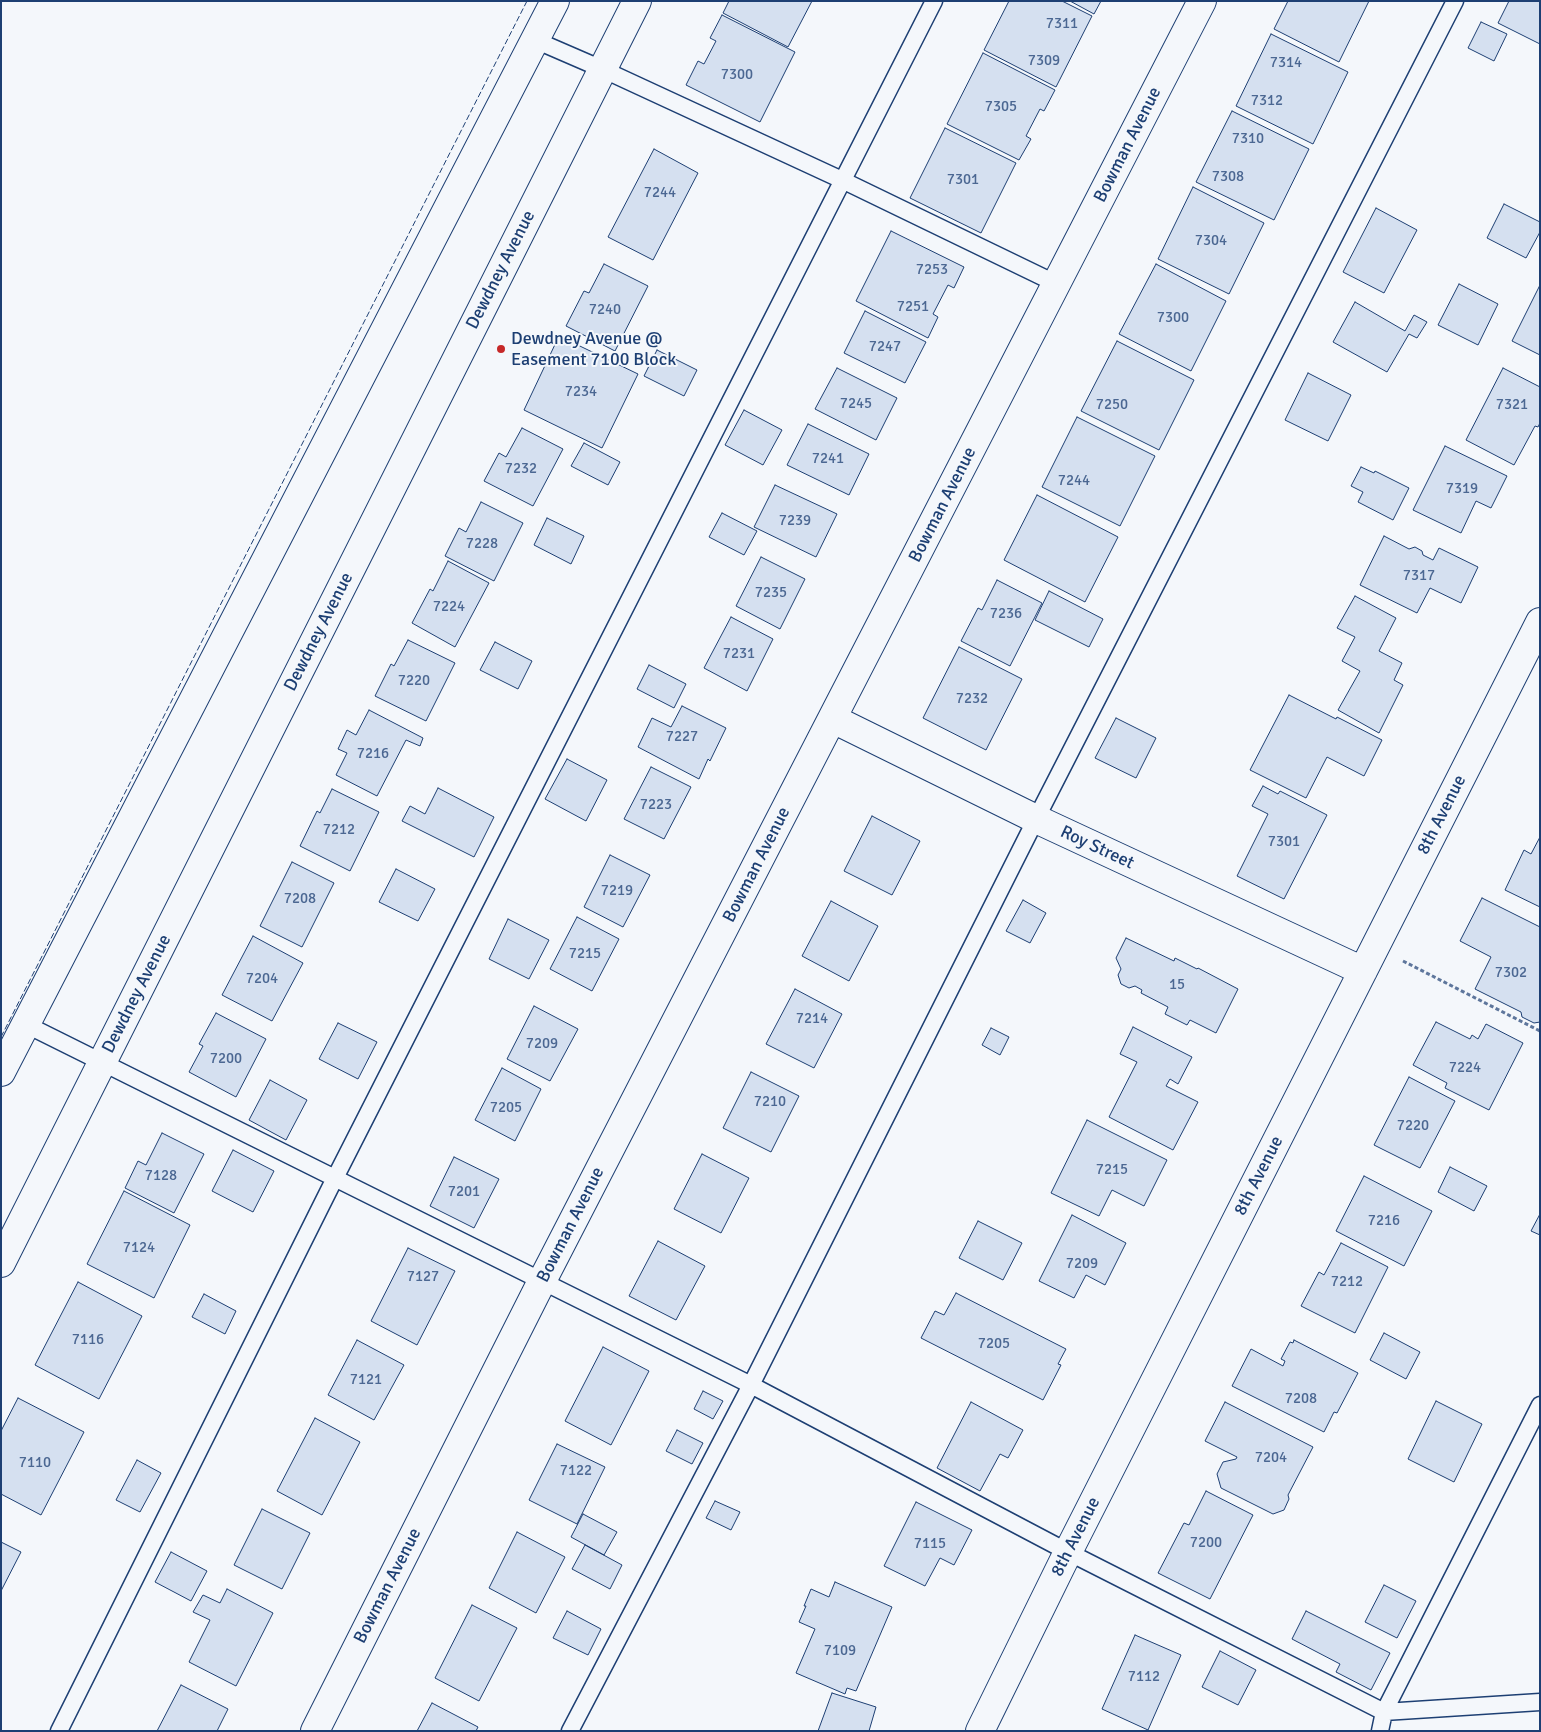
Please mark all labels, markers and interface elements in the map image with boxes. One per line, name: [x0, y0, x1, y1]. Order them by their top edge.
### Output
house number: 7311: [1046, 15, 1078, 33]
house number: 7309: [1028, 52, 1060, 70]
house number: 7314: [1270, 54, 1302, 72]
house number: 7300: [721, 66, 753, 84]
street label: Bowman Avenue: [1090, 84, 1166, 206]
house number: 7312: [1251, 92, 1283, 110]
house number: 7305: [985, 98, 1017, 116]
house number: 7310: [1232, 130, 1264, 148]
house number: 7308: [1212, 168, 1244, 186]
house number: 7301: [947, 171, 979, 189]
house number: 7244: [644, 184, 676, 202]
street label: Dewdney Avenue: [462, 207, 540, 333]
house number: 7304: [1195, 232, 1227, 250]
house number: 7253: [916, 261, 948, 279]
house number: 7251: [897, 298, 929, 316]
house number: 7240: [589, 301, 621, 319]
house number: 7300: [1157, 309, 1189, 327]
place label: Dewdney Avenue @ Easement 7100 Block: [511, 328, 676, 370]
house number: 7247: [869, 338, 901, 356]
marker: Dewdney Avenue @ Easement 7100 Block: [495, 343, 507, 355]
house number: 7234: [565, 383, 597, 401]
house number: 7245: [840, 395, 872, 413]
house number: 7250: [1096, 396, 1128, 414]
house number: 7321: [1496, 396, 1528, 414]
street label: Bowman Avenue: [905, 444, 981, 566]
house number: 7241: [812, 450, 844, 468]
house number: 7232: [505, 460, 537, 478]
house number: 7244: [1058, 472, 1090, 490]
house number: 7319: [1446, 480, 1478, 498]
house number: 7239: [779, 512, 811, 530]
house number: 7228: [466, 535, 498, 553]
house number: 7317: [1403, 567, 1435, 585]
street label: Dewdney Avenue: [280, 569, 358, 695]
house number: 7235: [755, 584, 787, 602]
house number: 7224: [433, 598, 465, 616]
house number: 7236: [990, 605, 1022, 623]
house number: 7231: [723, 645, 755, 663]
house number: 7220: [398, 672, 430, 690]
house number: 7232: [956, 690, 988, 708]
house number: 7227: [666, 728, 698, 746]
house number: 7216: [357, 745, 389, 763]
street label: 8th Avenue: [1413, 772, 1471, 858]
house number: 7223: [640, 796, 672, 814]
street label: Bowman Avenue: [719, 804, 795, 926]
house number: 7212: [323, 821, 355, 839]
street label: Roy Street: [1057, 822, 1137, 874]
house number: 7301: [1268, 833, 1300, 851]
house number: 7219: [601, 882, 633, 900]
house number: 7208: [284, 890, 316, 908]
street label: Dewdney Avenue: [98, 931, 176, 1057]
house number: 7215: [569, 945, 601, 963]
house number: 7302: [1495, 964, 1527, 982]
house number: 7204: [246, 970, 278, 988]
house number: 15: [1169, 976, 1185, 994]
house number: 7214: [796, 1010, 828, 1028]
house number: 7209: [526, 1035, 558, 1053]
house number: 7200: [210, 1050, 242, 1068]
house number: 7224: [1449, 1059, 1481, 1077]
house number: 7210: [754, 1093, 786, 1111]
house number: 7205: [490, 1099, 522, 1117]
house number: 7220: [1397, 1117, 1429, 1135]
street label: 8th Avenue: [1230, 1133, 1288, 1219]
house number: 7215: [1096, 1161, 1128, 1179]
street label: Bowman Avenue: [533, 1164, 609, 1286]
house number: 7128: [145, 1167, 177, 1185]
house number: 7201: [448, 1183, 480, 1201]
house number: 7216: [1368, 1212, 1400, 1230]
house number: 7124: [123, 1239, 155, 1257]
house number: 7209: [1066, 1255, 1098, 1273]
house number: 7127: [407, 1268, 439, 1286]
house number: 7212: [1331, 1273, 1363, 1291]
house number: 7116: [72, 1331, 104, 1349]
house number: 7205: [978, 1335, 1010, 1353]
house number: 7121: [350, 1371, 382, 1389]
house number: 7208: [1285, 1390, 1317, 1408]
house number: 7204: [1255, 1449, 1287, 1467]
house number: 7110: [19, 1454, 51, 1472]
house number: 7122: [560, 1462, 592, 1480]
street label: 8th Avenue: [1047, 1494, 1105, 1580]
street label: Bowman Avenue: [350, 1525, 426, 1647]
house number: 7200: [1190, 1534, 1222, 1552]
house number: 7115: [914, 1535, 946, 1553]
house number: 7109: [824, 1642, 856, 1660]
house number: 7112: [1128, 1668, 1160, 1686]

